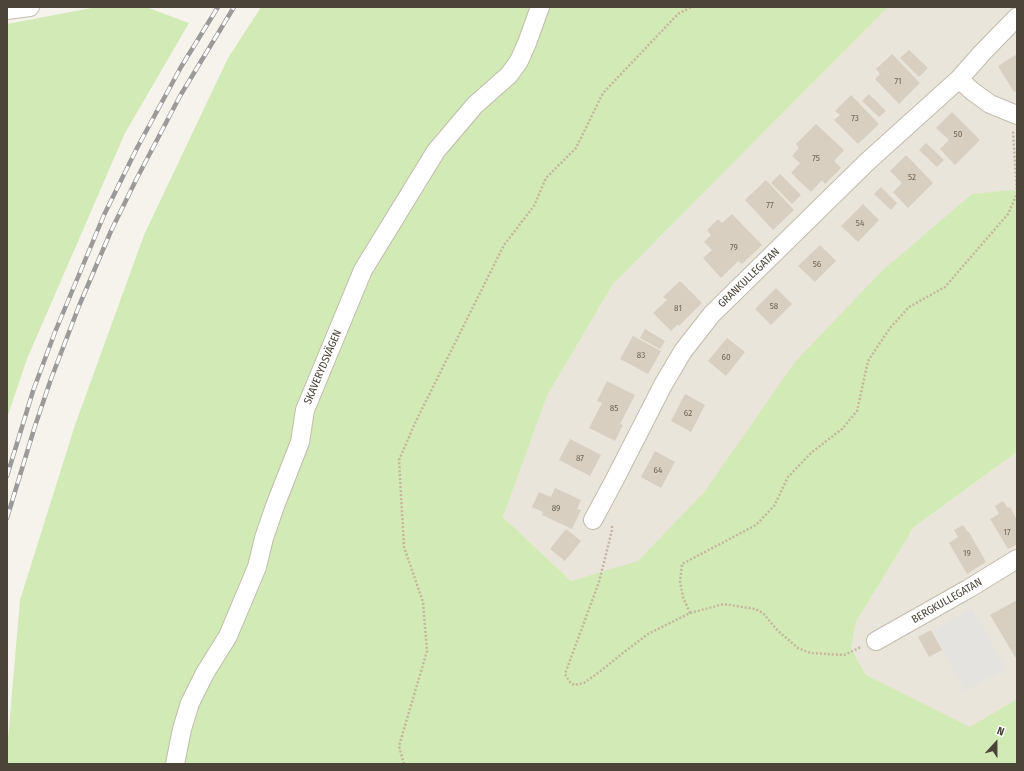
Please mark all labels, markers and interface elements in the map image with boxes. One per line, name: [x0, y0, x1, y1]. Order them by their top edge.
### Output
house number: 71: [894, 76, 902, 86]
house number: 73: [851, 113, 859, 123]
house number: 50: [954, 129, 962, 139]
house number: 75: [812, 153, 820, 163]
house number: 52: [908, 172, 916, 182]
house number: 77: [766, 200, 774, 210]
house number: 54: [856, 218, 864, 228]
house number: 79: [730, 242, 738, 252]
street label: GRANKULLEGATAN: [716, 245, 782, 311]
house number: 56: [813, 259, 821, 269]
house number: 58: [770, 301, 778, 311]
house number: 81: [674, 303, 682, 313]
street label: SKAVERYDSVÄGEN: [301, 328, 345, 406]
house number: 83: [637, 350, 645, 360]
house number: 60: [721, 352, 731, 362]
house number: 85: [610, 403, 618, 413]
house number: 62: [684, 408, 692, 418]
house number: 87: [576, 453, 584, 463]
house number: 64: [654, 465, 662, 475]
house number: 89: [552, 503, 560, 513]
house number: 17: [1003, 527, 1011, 537]
house number: 19: [963, 548, 971, 558]
street label: BERGKULLEGATAN: [910, 576, 984, 626]
north arrow: [976, 723, 1016, 763]
text: N: [995, 724, 1006, 739]

